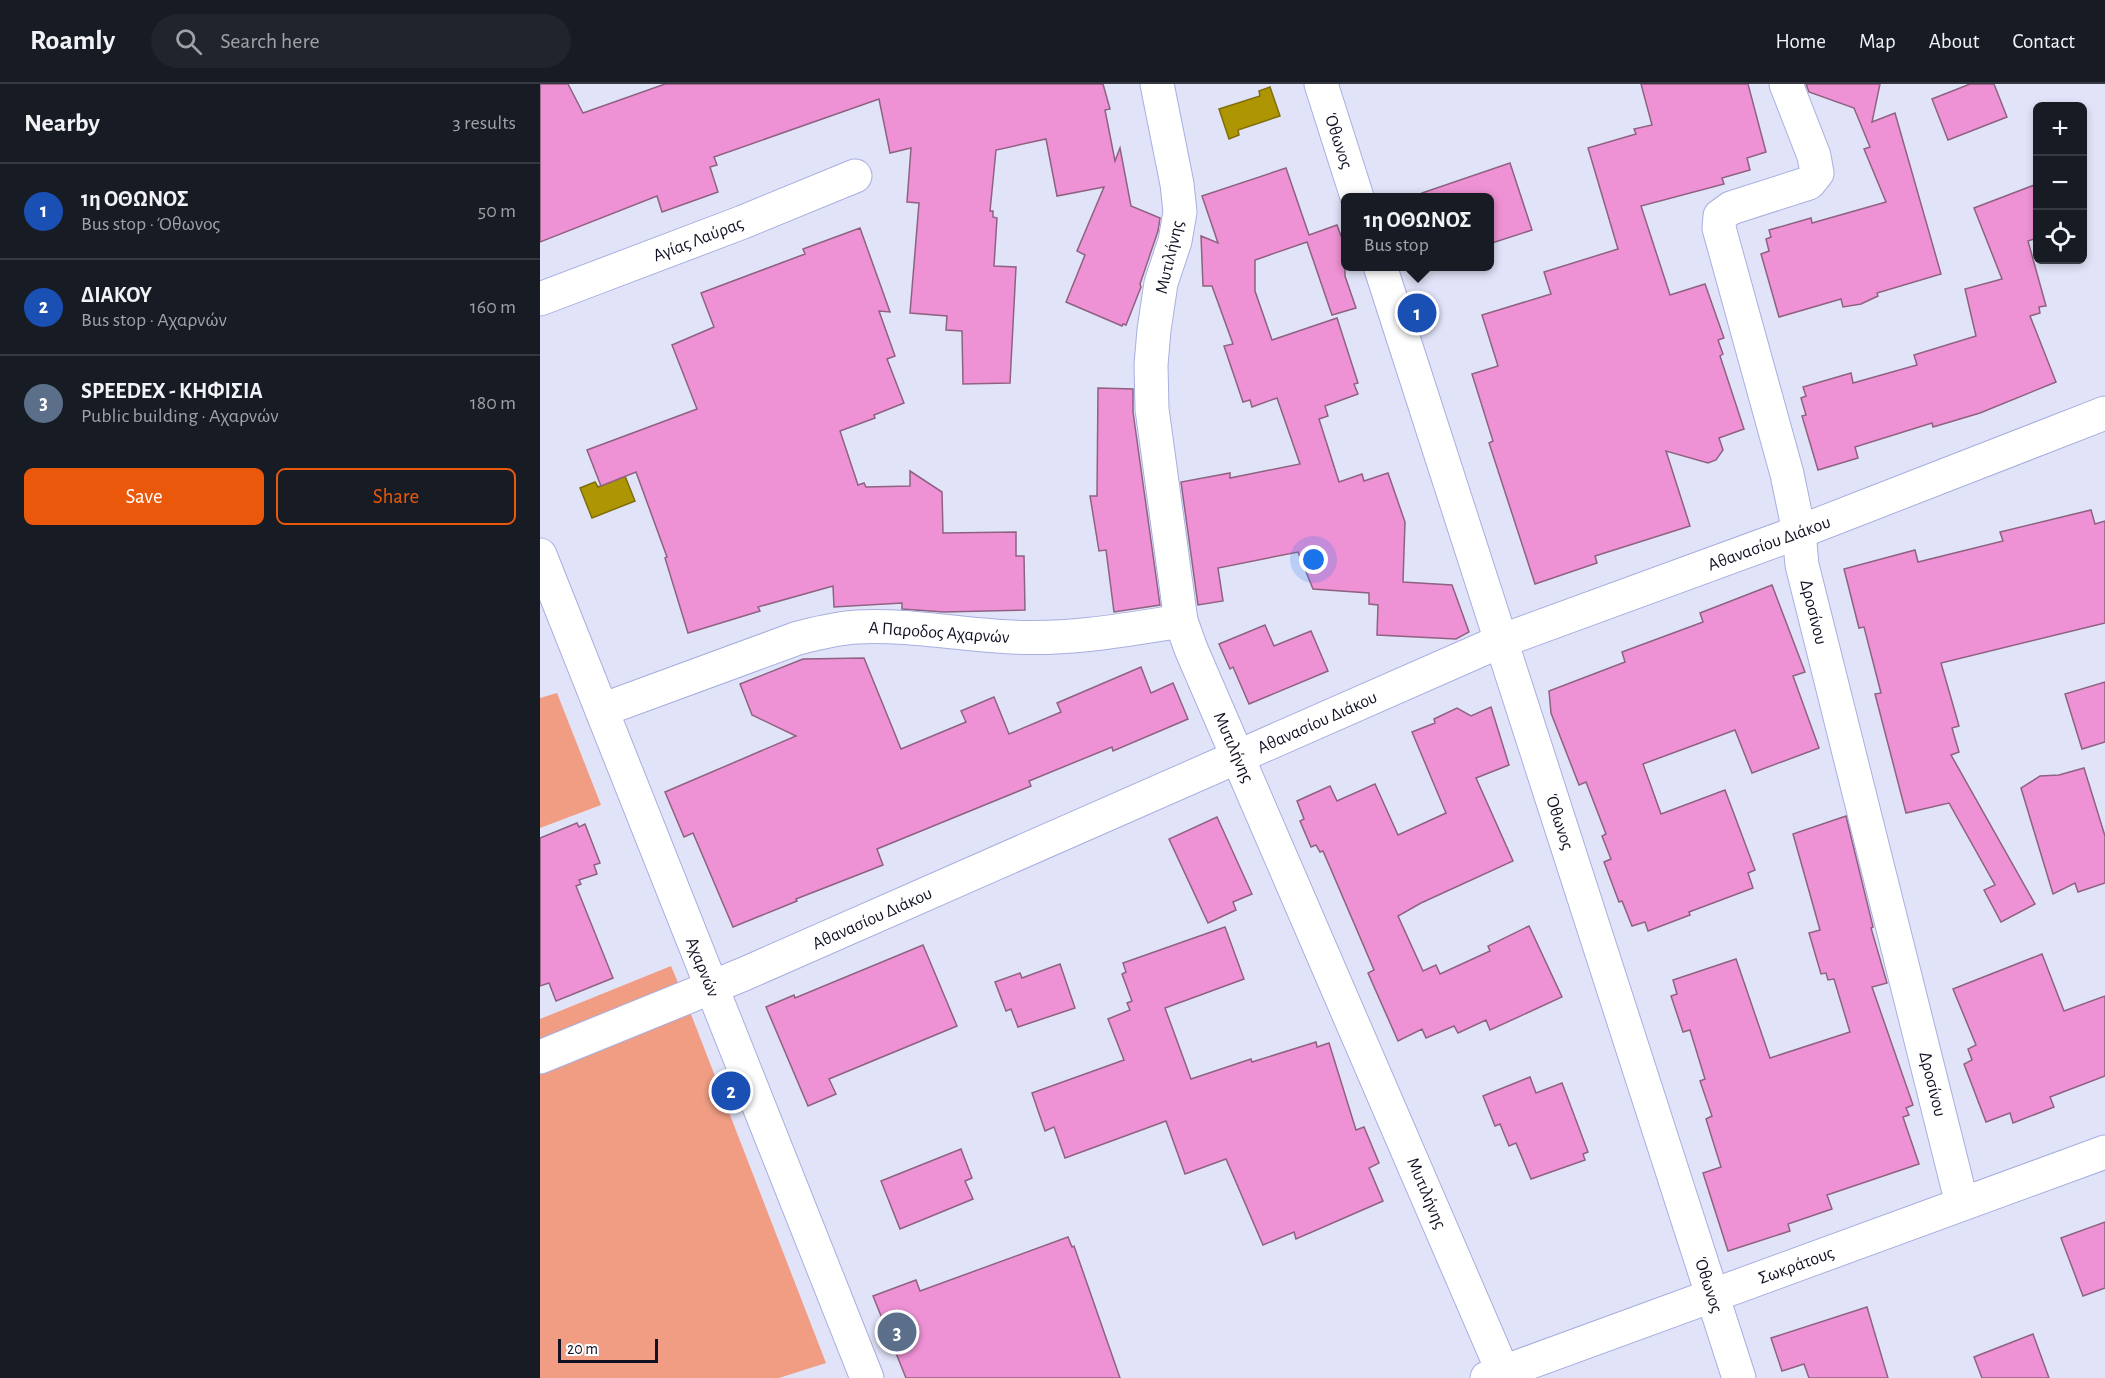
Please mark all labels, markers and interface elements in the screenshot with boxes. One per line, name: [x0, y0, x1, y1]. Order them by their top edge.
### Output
search box: [151, 14, 571, 68]
icon: search: [172, 25, 205, 58]
text: Roamly: [30, 27, 115, 55]
text: Search here: [220, 30, 320, 52]
text: Home: [1775, 31, 1826, 52]
text: Map: [1859, 31, 1896, 52]
text: About: [1929, 31, 1979, 52]
text: Contact: [2012, 31, 2075, 52]
map controls: [2033, 102, 2087, 264]
button: +: [2033, 102, 2087, 156]
text: Nearby: [24, 110, 100, 136]
street label: Όθωνος: [1321, 112, 1355, 171]
text: 3 results: [452, 113, 516, 133]
button: −: [2033, 156, 2087, 210]
text: 1η ΟΘΩΝΟΣ: [81, 188, 189, 210]
popup: [1341, 193, 1494, 271]
text: 1: [40, 201, 47, 221]
text: 50 m: [478, 201, 516, 221]
text: 1η ΟΘΩΝΟΣ: [1364, 209, 1471, 231]
button: locate: [2033, 210, 2087, 264]
text: Bus stop · Όθωνος: [81, 214, 220, 234]
street label: Αγίας Λαύρας: [650, 214, 746, 265]
street label: Μυτιλήνης: [1153, 219, 1187, 296]
text: Bus stop: [1364, 235, 1429, 255]
text: ΔΙΑΚΟΥ: [81, 284, 152, 306]
pin: 1: [1398, 290, 1436, 336]
text: 2: [39, 297, 48, 317]
text: 160 m: [470, 297, 516, 317]
text: Bus stop · Αχαρνών: [81, 310, 227, 330]
text: SPEEDEX - ΚΗΦΙΣΙΑ: [81, 380, 263, 402]
text: 3: [39, 393, 48, 413]
text: 180 m: [470, 393, 516, 413]
text: Public building · Αχαρνών: [81, 406, 279, 426]
button: Save: [24, 468, 264, 525]
button: Share: [276, 468, 516, 525]
street label: Αθανασίου Διάκου: [1705, 512, 1833, 574]
your location: [1299, 545, 1328, 574]
street label: Δροσίνου: [1796, 578, 1831, 647]
street label: Α Παροδος Αχαρνών: [868, 619, 1010, 647]
street label: Αθανασίου Διάκου: [1254, 688, 1380, 757]
street label: Μυτιλήνης: [1210, 710, 1257, 785]
street label: Όθωνος: [1542, 793, 1576, 852]
street label: Αθανασίου Διάκου: [809, 884, 935, 953]
street label: Αχαρνών: [682, 935, 722, 1000]
street label: Δροσίνου: [1915, 1050, 1950, 1119]
pin: 2: [712, 1068, 750, 1114]
street label: Μυτιλήνης: [1403, 1155, 1449, 1231]
street label: Σωκράτους: [1756, 1244, 1836, 1288]
street label: Όθωνος: [1691, 1256, 1725, 1315]
pin: 3: [878, 1310, 916, 1354]
scale bar: [558, 1336, 658, 1364]
text: 20 m: [567, 1341, 598, 1357]

